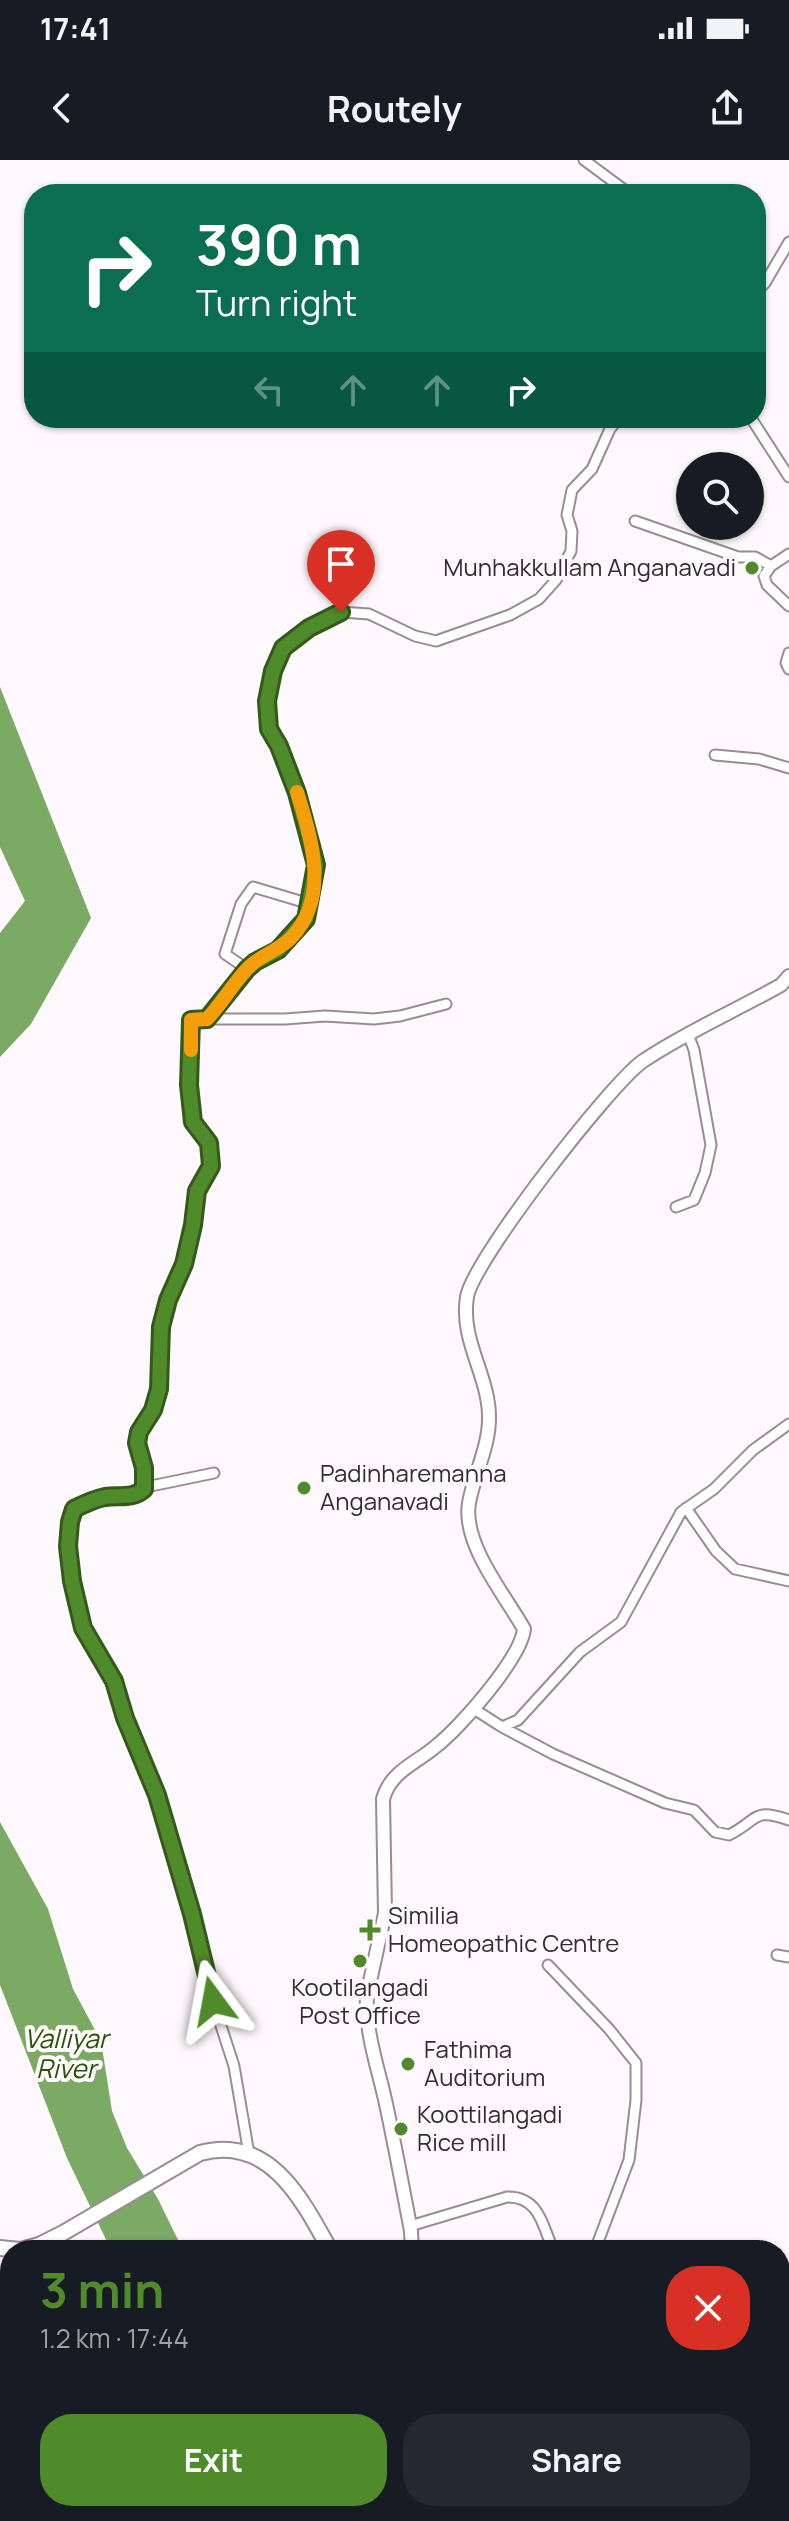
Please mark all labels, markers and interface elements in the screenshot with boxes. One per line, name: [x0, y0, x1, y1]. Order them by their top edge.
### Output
text: 17:41: [40, 8, 111, 49]
text: Routely: [327, 84, 462, 133]
icon: back: [40, 86, 84, 130]
icon: share: [705, 86, 749, 130]
text: 390 m: [196, 205, 362, 282]
icon: right: [64, 216, 168, 320]
text: Turn right: [196, 278, 357, 327]
icon: left: [247, 368, 291, 412]
icon: ahead: [331, 368, 375, 412]
icon: ahead: [415, 368, 459, 412]
icon: right: [499, 368, 543, 412]
map controls: [676, 452, 764, 540]
button: search: [676, 452, 764, 540]
pin: [307, 530, 375, 612]
icon: arrive: [319, 542, 363, 586]
place label: Munhakkullam Anganavadi: [443, 550, 736, 583]
marker: Munhakkullam Anganavadi: [743, 559, 761, 577]
place label: Padinharemanna Anganavadi: [320, 1456, 507, 1517]
marker: Padinharemanna Anganavadi: [295, 1479, 313, 1497]
place label: Similia Homeopathic Centre: [388, 1898, 619, 1959]
marker: Similia Homeopathic Centre: [359, 1919, 381, 1941]
marker: Kootilangadi Post Office: [351, 1952, 369, 1970]
position arrow: [171, 1959, 255, 2043]
place label: Kootilangadi Post Office: [291, 1970, 429, 2031]
water label: Valliyar River: [24, 2020, 112, 2086]
place label: Fathima Auditorium: [424, 2032, 545, 2093]
marker: Fathima Auditorium: [399, 2055, 417, 2073]
place label: Koottilangadi Rice mill: [417, 2097, 563, 2158]
marker: Koottilangadi Rice mill: [392, 2120, 410, 2138]
text: 3 min: [40, 2257, 164, 2322]
button: close: [666, 2266, 750, 2350]
text: 1.2 km · 17:44: [40, 2320, 189, 2356]
button: Exit: [40, 2414, 387, 2506]
button: Share: [403, 2414, 750, 2506]

